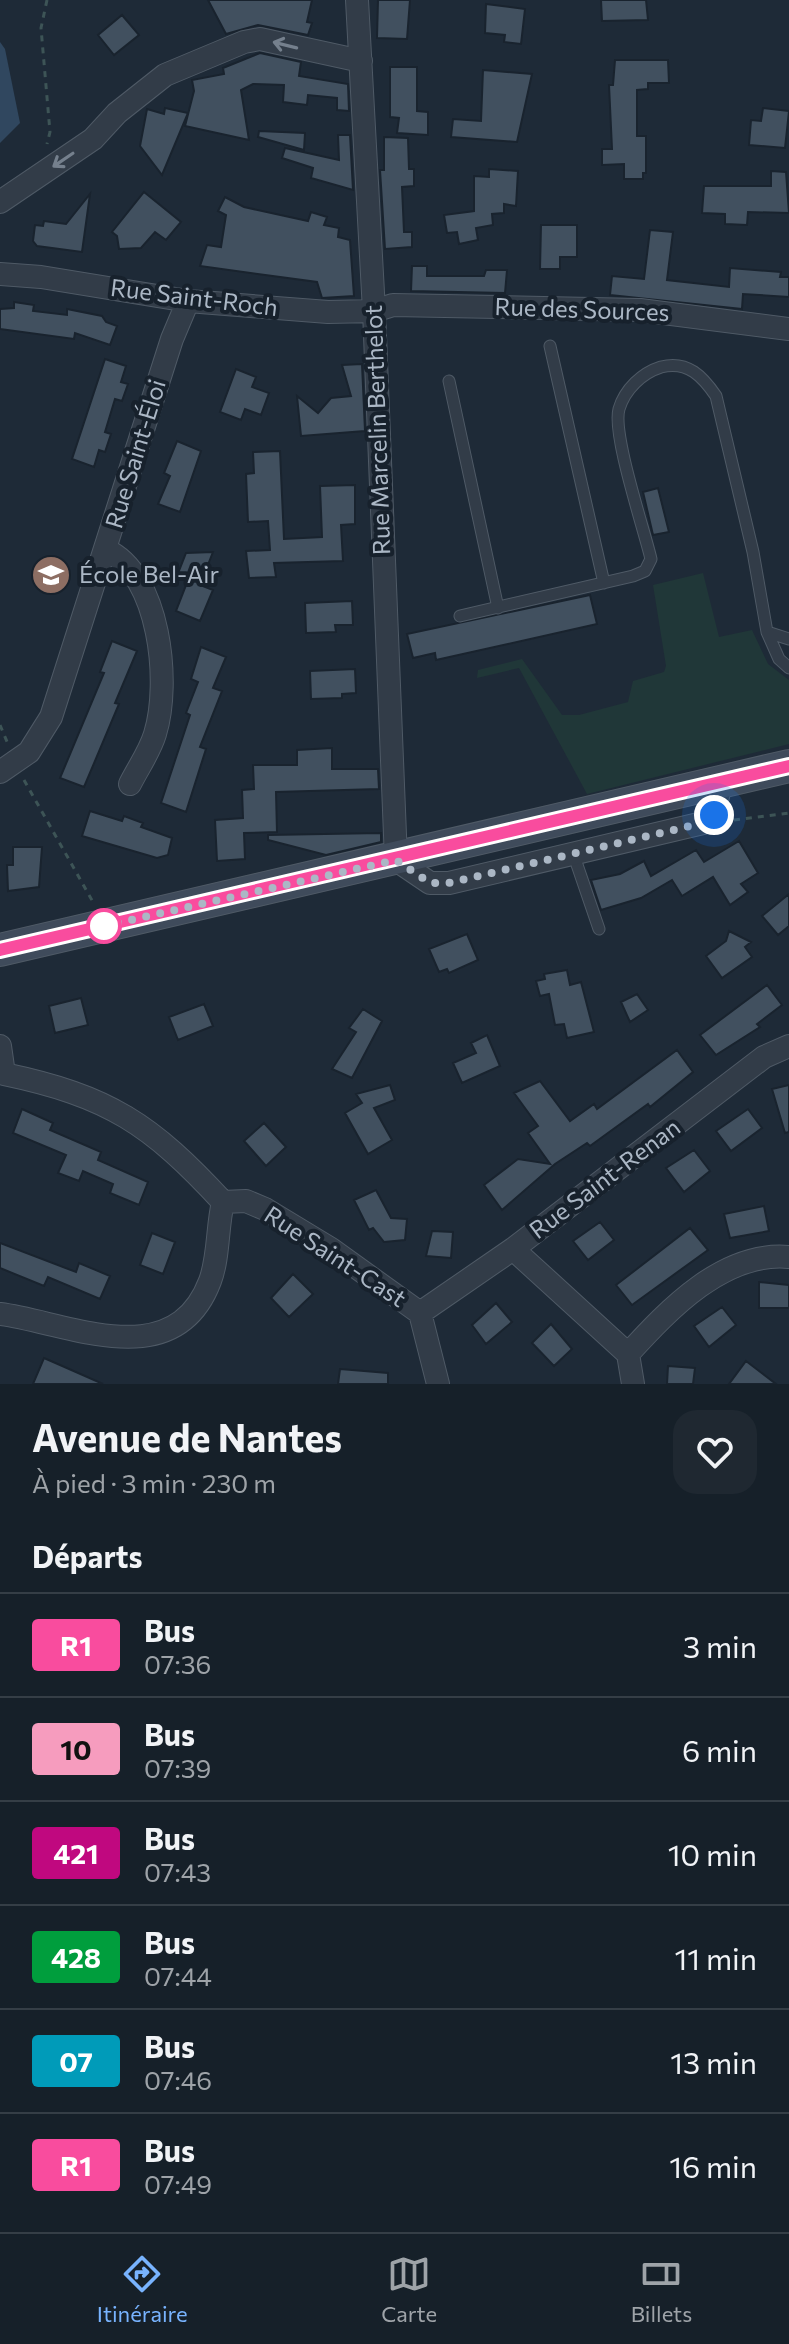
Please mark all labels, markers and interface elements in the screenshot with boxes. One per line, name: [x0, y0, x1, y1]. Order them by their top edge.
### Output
one-way arrow: [272, 36, 298, 51]
one-way arrow: [52, 152, 75, 168]
street label: Rue Saint-Roch: [109, 272, 280, 321]
street label: Rue des Sources: [494, 291, 670, 326]
street label: Rue Marcelin Berthelot: [358, 304, 395, 556]
street label: Rue Saint-Éloi: [98, 376, 171, 531]
school or university icon: École Bel-Air: [30, 554, 72, 596]
place label: École Bel-Air: [79, 559, 219, 588]
your location: [694, 795, 734, 835]
unlabelled marker: [87, 909, 121, 943]
street label: Rue Saint-Renan: [523, 1112, 685, 1244]
street label: Rue Saint-Cast: [260, 1199, 412, 1312]
button: heart: [673, 1410, 757, 1494]
text: Avenue de Nantes: [32, 1413, 342, 1460]
text: À pied · 3 min · 230 m: [32, 1467, 276, 1498]
text: Départs: [32, 1537, 142, 1574]
text: Bus: [144, 1611, 195, 1648]
text: 3 min: [683, 1627, 757, 1664]
text: R1: [60, 1628, 92, 1662]
text: 07:36: [144, 1648, 211, 1679]
text: Bus: [144, 1715, 195, 1752]
text: 6 min: [682, 1731, 757, 1768]
text: 10: [60, 1732, 92, 1766]
text: 07:39: [144, 1752, 211, 1783]
text: Bus: [144, 1819, 195, 1856]
text: 10 min: [668, 1835, 757, 1872]
text: 421: [53, 1836, 99, 1870]
text: 07:43: [144, 1856, 211, 1887]
text: Bus: [144, 1923, 195, 1960]
text: 11 min: [675, 1939, 757, 1976]
text: 428: [51, 1940, 101, 1974]
text: 07:44: [144, 1960, 212, 1991]
text: Bus: [144, 2027, 195, 2064]
text: 13 min: [670, 2043, 757, 2080]
text: 07: [59, 2044, 93, 2078]
text: 07:46: [144, 2064, 212, 2095]
text: Bus: [144, 2131, 195, 2168]
text: 16 min: [669, 2147, 757, 2184]
text: R1: [60, 2148, 92, 2182]
text: 07:49: [144, 2168, 212, 2199]
tab: Itinéraire: [97, 2252, 188, 2327]
tab: Carte: [381, 2252, 437, 2327]
tab: Billets: [631, 2252, 692, 2327]

